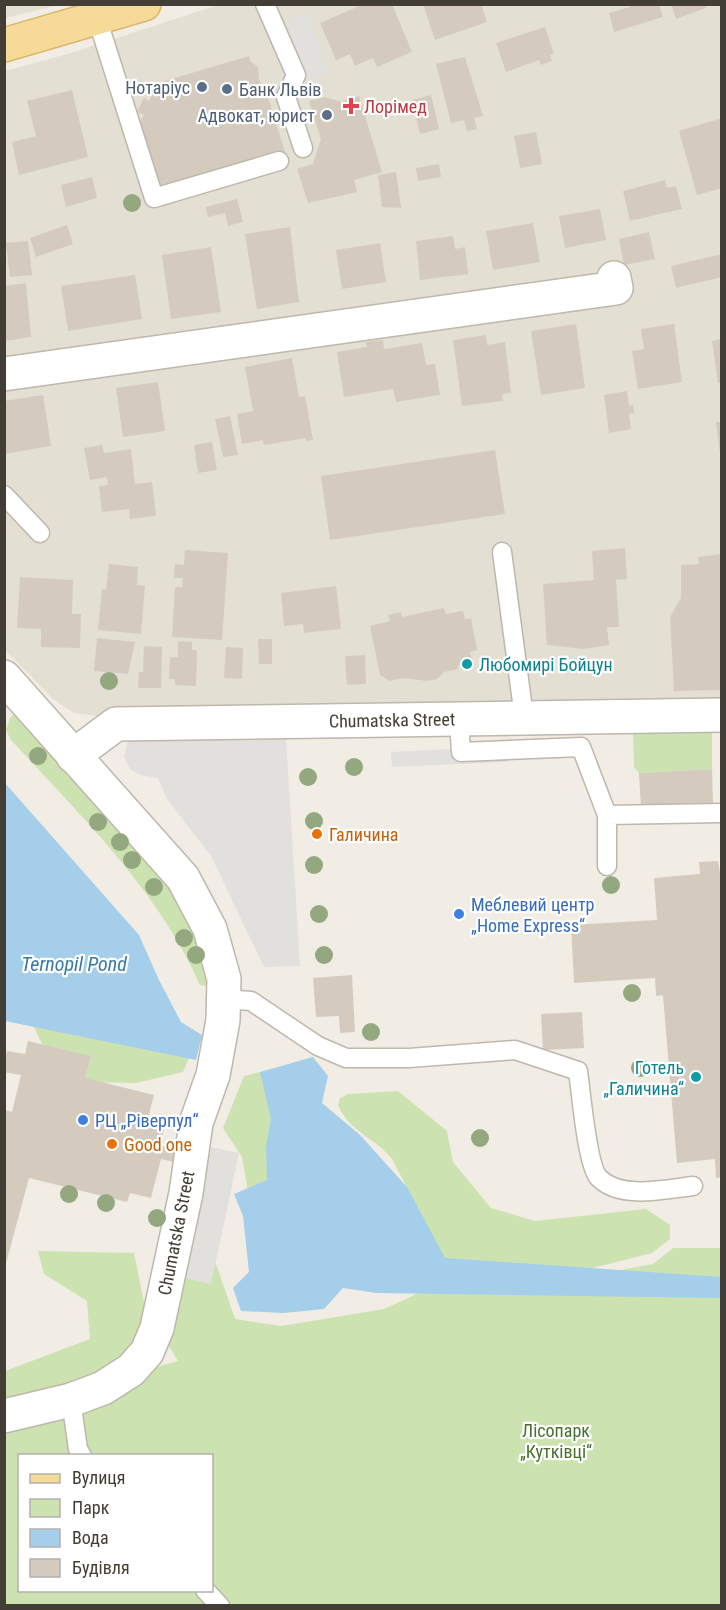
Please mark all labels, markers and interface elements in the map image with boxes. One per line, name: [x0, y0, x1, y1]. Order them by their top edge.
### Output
place label: Нотаріус: [125, 77, 190, 98]
place label: Банк Львів: [239, 79, 321, 100]
marker: Нотаріус: [195, 80, 209, 94]
marker: Банк Львів: [220, 82, 234, 96]
place label: Лорімед: [364, 96, 427, 117]
marker: Лорімед: [342, 97, 360, 115]
place label: Адвокат, юрист: [198, 105, 315, 126]
marker: Адвокат, юрист: [320, 108, 334, 122]
place label: Любомирі Бойцун: [479, 654, 613, 675]
marker: Любомирі Бойцун: [460, 657, 474, 671]
street label: Chumatska Street: [329, 708, 455, 732]
place label: Галичина: [329, 824, 399, 845]
marker: Галичина: [310, 827, 324, 841]
place label: Меблевий центр „Home Express“: [471, 894, 595, 936]
marker: Меблевий центр „Home Express“: [452, 907, 466, 921]
water label: Ternopil Pond: [21, 952, 127, 976]
place label: Готель „Галичина“: [603, 1057, 684, 1099]
marker: Готель „Галичина“: [689, 1070, 703, 1084]
place label: РЦ „Ріверпул“: [95, 1110, 198, 1131]
marker: РЦ „Ріверпул“: [76, 1113, 90, 1127]
place label: Good one: [124, 1134, 192, 1155]
marker: Good one: [105, 1137, 119, 1151]
street label: Chumatska Street: [154, 1169, 198, 1297]
park label: Лісопарк „Кутківці“: [520, 1420, 592, 1462]
legend: [18, 1454, 213, 1592]
text: Вулиця: [72, 1467, 126, 1488]
text: Парк: [72, 1497, 110, 1518]
text: Вода: [72, 1527, 109, 1548]
text: Будівля: [72, 1557, 130, 1578]

